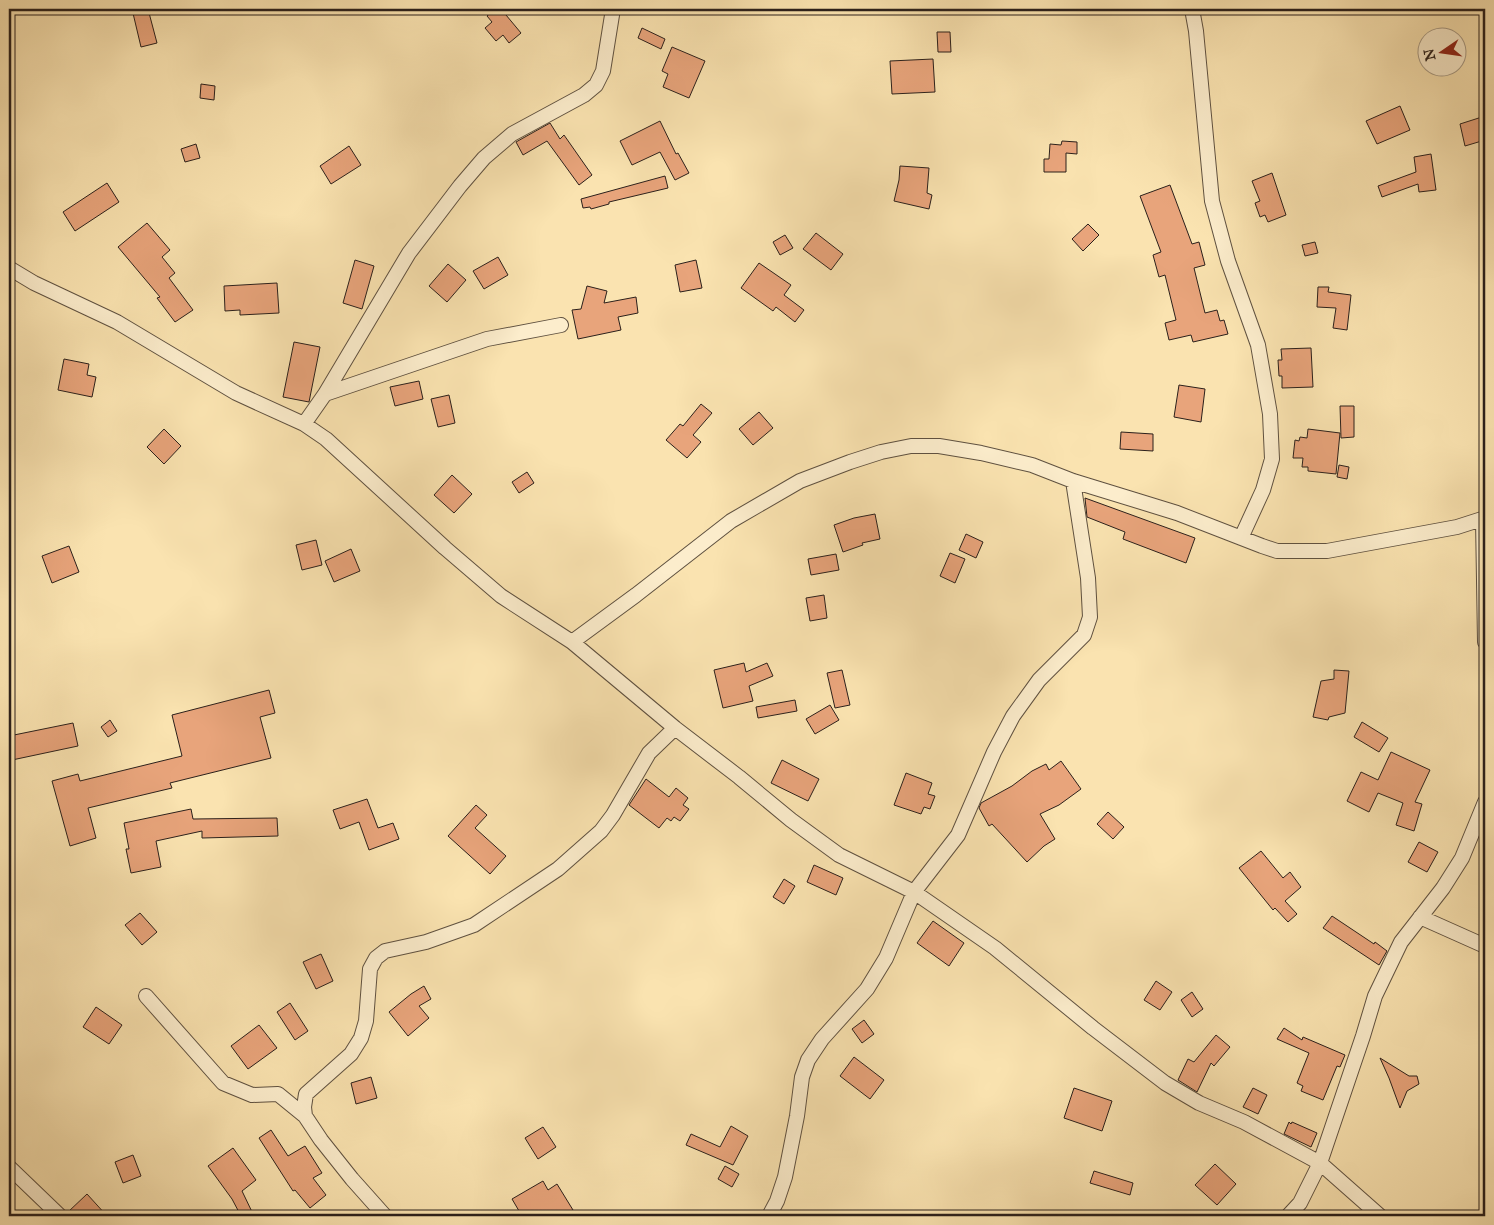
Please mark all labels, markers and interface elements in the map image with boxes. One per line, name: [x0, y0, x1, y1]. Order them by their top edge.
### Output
north arrow: [1416, 28, 1466, 78]
text: N: [1420, 47, 1439, 63]

